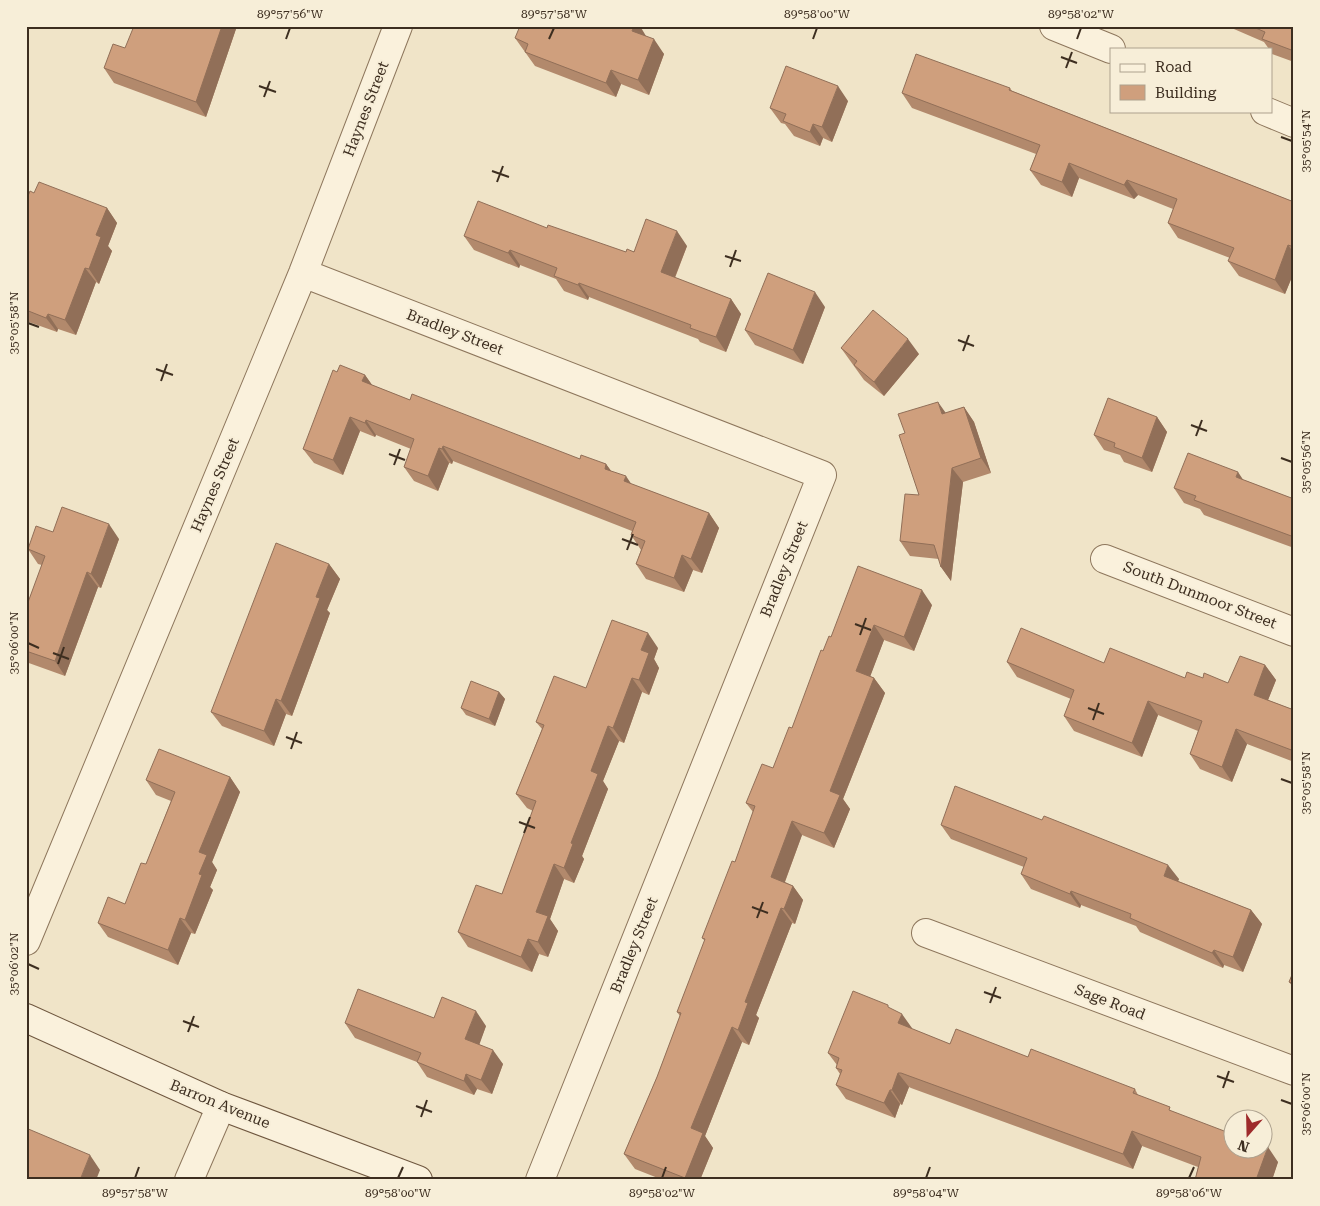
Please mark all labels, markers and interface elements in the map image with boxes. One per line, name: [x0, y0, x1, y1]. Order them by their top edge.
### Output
text: 89°57'56"W: [257, 7, 324, 21]
text: 89°57'58"W: [521, 7, 588, 21]
text: 89°58'00"W: [784, 7, 851, 21]
text: 89°58'02"W: [1048, 7, 1115, 21]
legend: [1110, 48, 1272, 112]
street label: Haynes Street: [340, 58, 393, 159]
text: Road: [1155, 58, 1192, 76]
text: Building: [1155, 84, 1217, 102]
text: 35°05'54"N: [1299, 109, 1313, 173]
text: 35°05'58"N: [7, 291, 21, 355]
street label: Bradley Street: [404, 305, 506, 359]
text: 35°05'56"N: [1299, 430, 1313, 494]
street label: Haynes Street: [187, 435, 243, 535]
street label: Bradley Street: [757, 518, 812, 620]
street label: South Dunmoor Street: [1121, 557, 1280, 633]
text: 35°06'00"N: [7, 611, 21, 675]
text: 35°05'58"N: [1299, 751, 1313, 815]
street label: Bradley Street: [607, 894, 662, 996]
text: 35°06'02"N: [7, 932, 21, 996]
street label: Sage Road: [1072, 980, 1148, 1024]
text: 35°06'00"N: [1299, 1072, 1313, 1136]
street label: Barron Avenue: [167, 1076, 273, 1132]
north arrow: [1222, 1108, 1272, 1158]
text: N: [1236, 1137, 1251, 1156]
text: 89°57'58"W: [102, 1186, 169, 1200]
text: 89°58'00"W: [365, 1186, 432, 1200]
text: 89°58'02"W: [629, 1186, 696, 1200]
text: 89°58'04"W: [893, 1186, 960, 1200]
text: 89°58'06"W: [1156, 1186, 1223, 1200]

